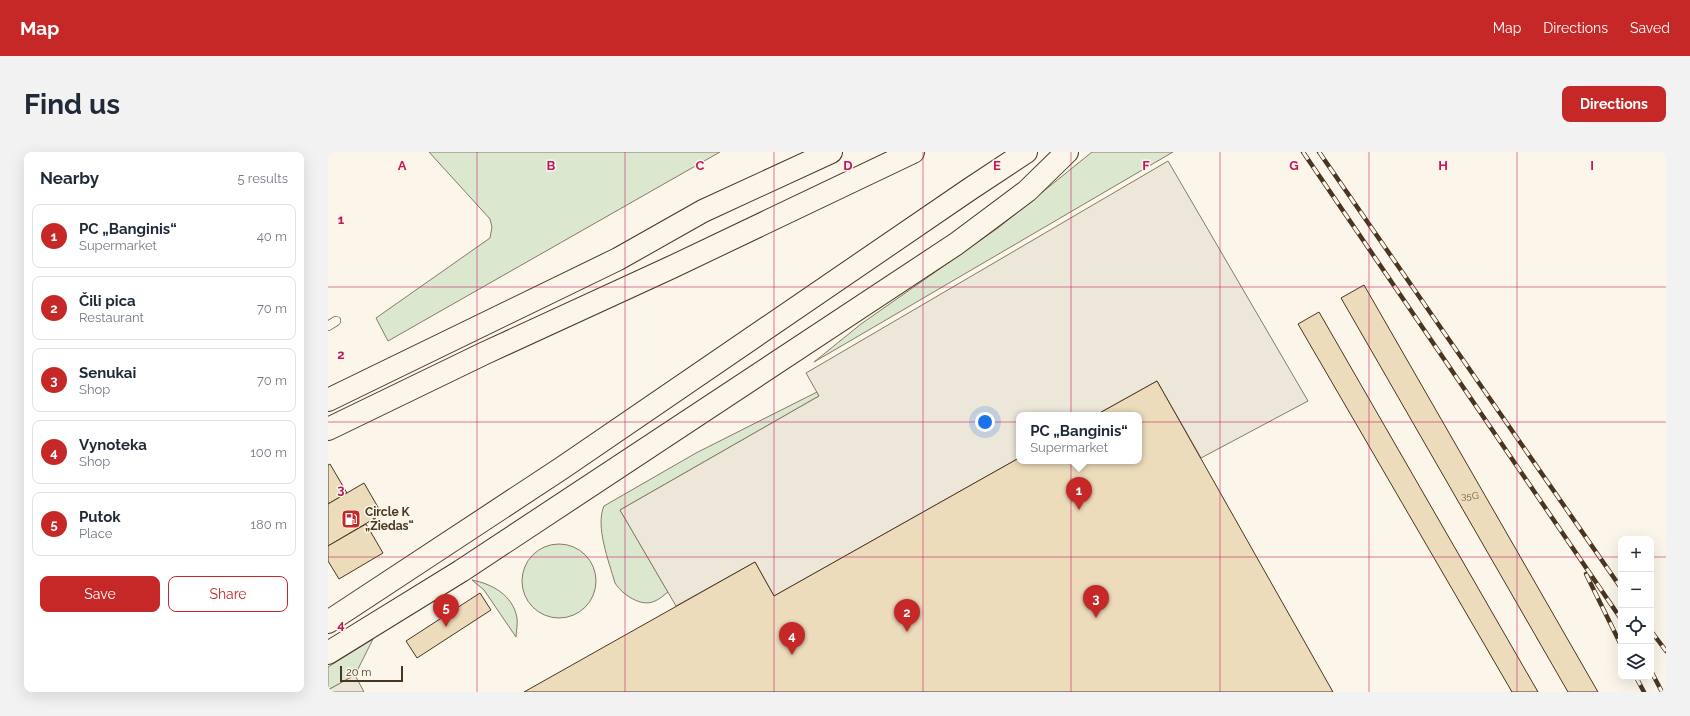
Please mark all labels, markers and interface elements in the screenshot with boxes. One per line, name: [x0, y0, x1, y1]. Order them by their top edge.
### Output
text: Map: [20, 17, 59, 39]
text: Map: [1493, 20, 1521, 36]
text: Directions: [1543, 20, 1608, 36]
text: Saved: [1630, 20, 1670, 36]
button: Directions: [1562, 86, 1666, 122]
text: Find us: [24, 88, 120, 121]
text: A: [398, 158, 407, 173]
text: B: [547, 158, 556, 173]
text: C: [696, 158, 705, 173]
text: D: [843, 158, 853, 173]
text: E: [993, 158, 1001, 173]
text: F: [1142, 158, 1150, 173]
text: G: [1289, 158, 1299, 173]
text: H: [1438, 158, 1448, 173]
text: I: [1590, 158, 1594, 173]
text: Nearby: [40, 168, 99, 188]
text: 5 results: [237, 171, 288, 186]
text: 1: [338, 212, 345, 227]
text: PC „Banginis“: [79, 220, 177, 238]
text: 1: [51, 229, 57, 244]
text: 40 m: [257, 229, 287, 244]
text: Supermarket: [79, 238, 157, 253]
text: Čili pica: [79, 292, 136, 310]
text: 2: [50, 301, 58, 316]
text: 70 m: [257, 301, 287, 316]
text: Restaurant: [79, 310, 144, 325]
text: 2: [337, 347, 345, 362]
text: Senukai: [79, 364, 136, 382]
text: 3: [50, 373, 58, 388]
text: 70 m: [257, 373, 287, 388]
text: Shop: [79, 382, 110, 397]
your location: [975, 412, 995, 432]
popup: [1016, 412, 1142, 464]
text: PC „Banginis“: [1030, 422, 1128, 440]
text: Vynoteka: [79, 436, 147, 454]
text: Supermarket: [1030, 440, 1108, 455]
text: 4: [50, 445, 58, 460]
text: 100 m: [250, 445, 287, 460]
text: Shop: [79, 454, 110, 469]
pin: 1: [1066, 477, 1092, 510]
text: 3: [337, 482, 345, 497]
house number: 35G: [1461, 490, 1479, 501]
place label: Circle K „Žiedas“: [365, 505, 414, 533]
text: Putok: [79, 508, 121, 526]
fuel station icon: Circle K „Žiedas“: [340, 508, 362, 530]
text: 5: [50, 517, 58, 532]
text: 180 m: [251, 517, 287, 532]
text: Place: [79, 526, 112, 541]
map controls: [1618, 536, 1654, 680]
button: +: [1618, 536, 1654, 572]
button: −: [1618, 572, 1654, 608]
button: Save: [40, 576, 160, 612]
button: Share: [168, 576, 288, 612]
pin: 3: [1083, 585, 1109, 618]
pin: 5: [433, 594, 459, 627]
pin: 2: [894, 599, 920, 632]
button: locate: [1618, 608, 1654, 644]
text: 4: [337, 617, 345, 632]
pin: 4: [779, 622, 805, 655]
button: layers: [1618, 644, 1654, 680]
scale bar: [340, 664, 403, 683]
text: 20 m: [346, 666, 371, 679]

